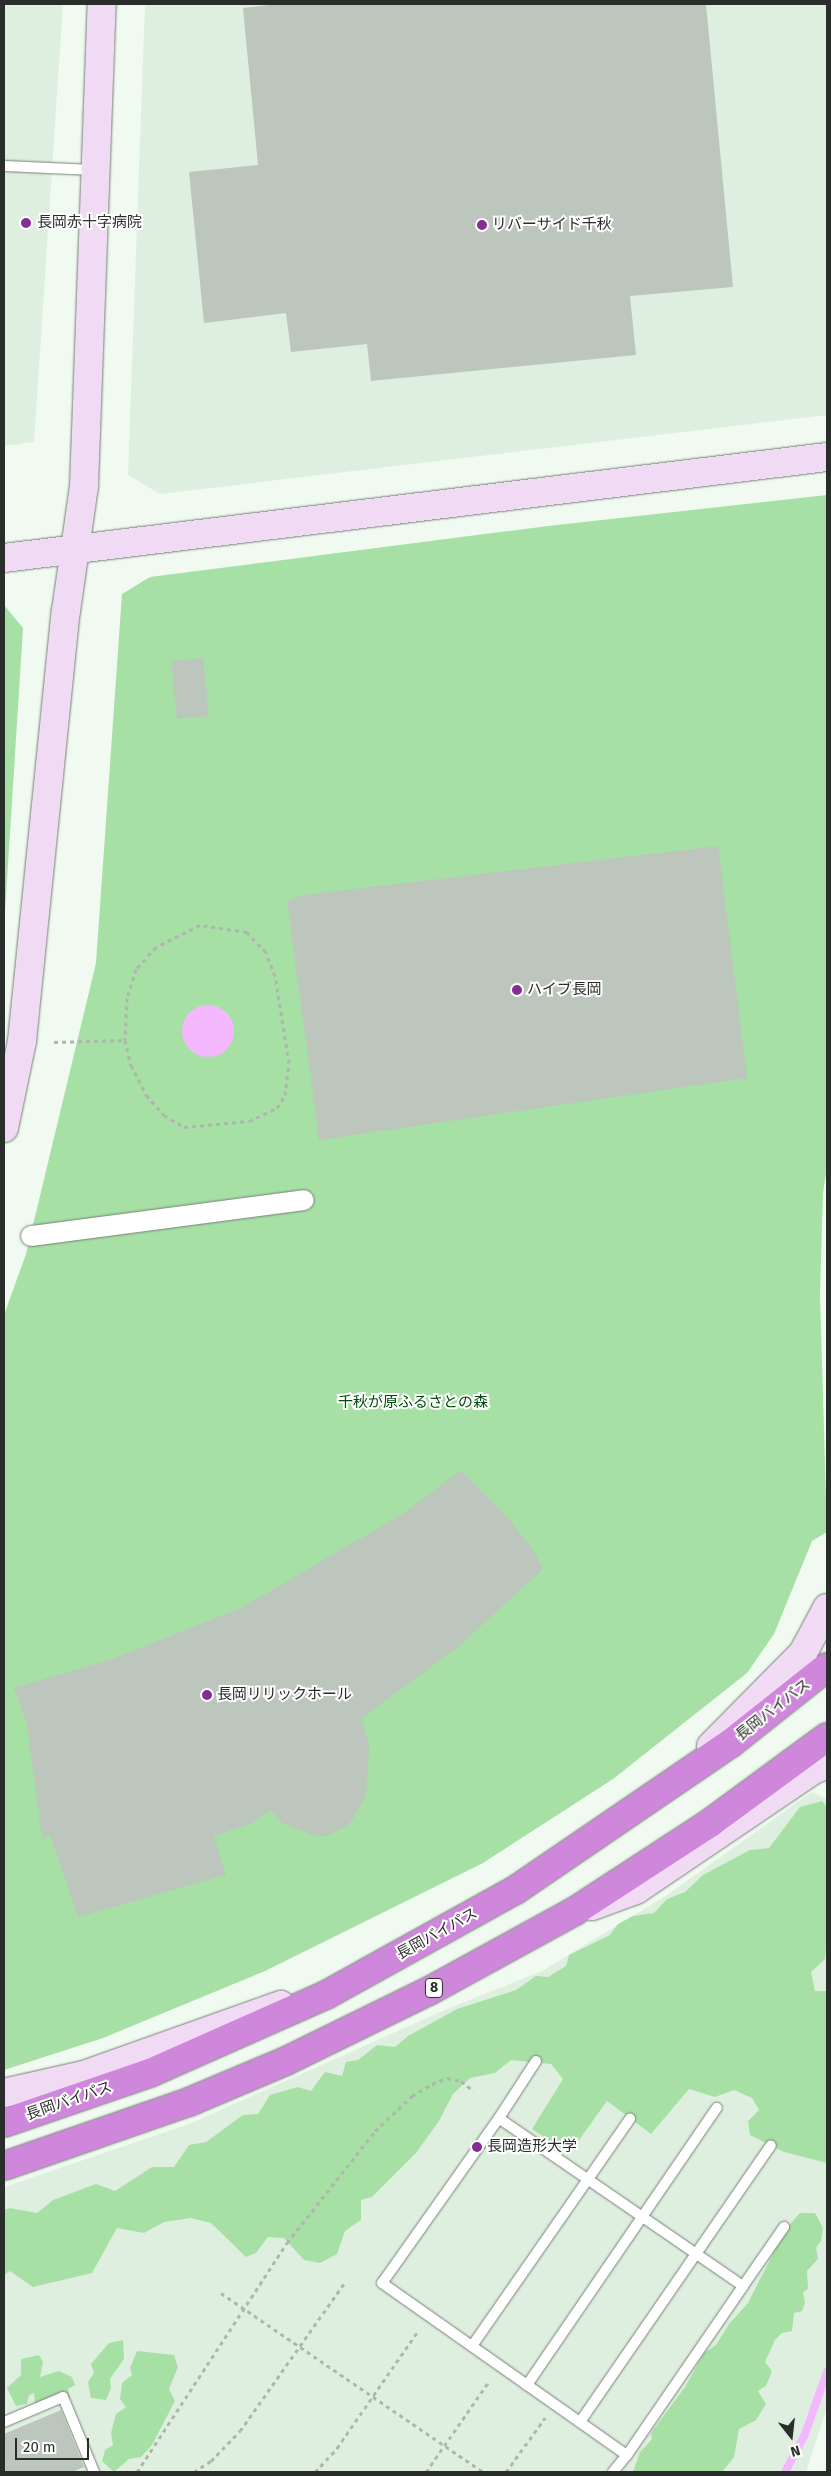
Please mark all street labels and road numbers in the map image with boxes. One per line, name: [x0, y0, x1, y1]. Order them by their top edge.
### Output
street label: 長岡バイパス: [732, 1675, 814, 1745]
street label: 長岡バイパス: [393, 1904, 481, 1964]
road number: 8: [424, 1976, 444, 2000]
street label: 長岡バイパス: [24, 2078, 114, 2124]

